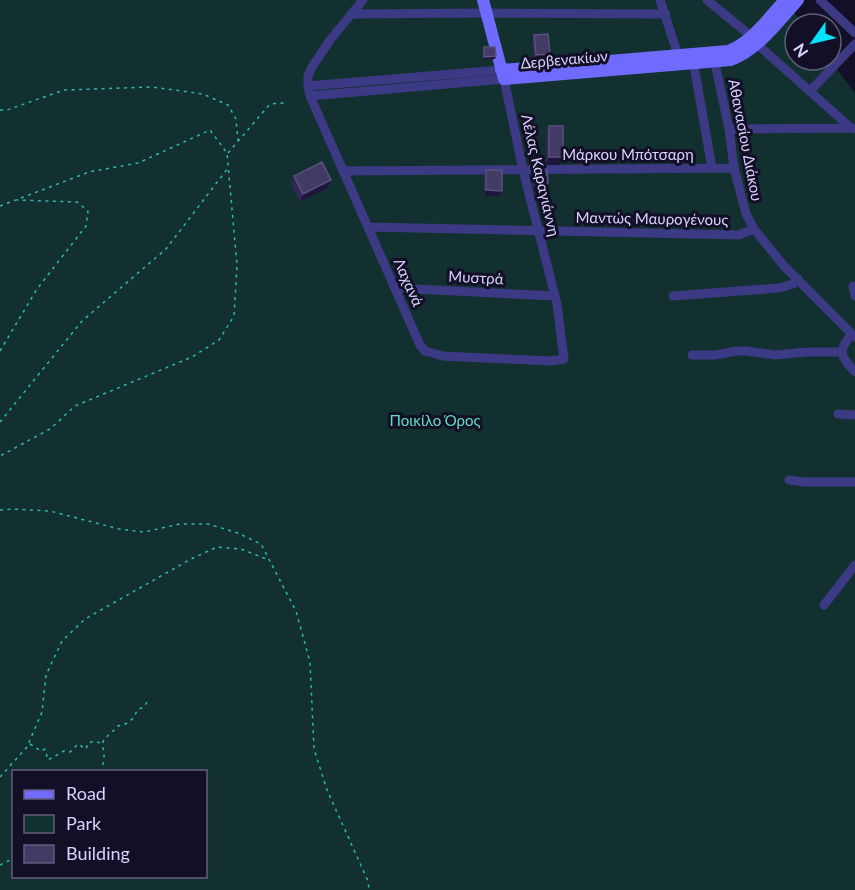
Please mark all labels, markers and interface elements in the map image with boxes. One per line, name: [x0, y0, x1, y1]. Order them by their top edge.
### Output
north arrow: [783, 12, 843, 72]
text: N: [789, 40, 811, 61]
street label: Δερβενακίων: [520, 46, 609, 72]
street label: Αθανασίου Διάκου: [725, 77, 767, 203]
street label: Λέλας Καραγιάννη: [518, 112, 564, 238]
street label: Μάρκου Μπότσαρη: [562, 145, 694, 163]
street label: Μαντώς Μαυρογένους: [575, 208, 729, 228]
street label: Λαχανά: [390, 255, 428, 309]
street label: Μυστρά: [448, 267, 504, 287]
park label: Ποικίλο Όρος: [390, 411, 480, 429]
legend: [12, 770, 207, 878]
text: Road: [66, 782, 106, 804]
text: Park: [66, 812, 102, 834]
text: Building: [66, 842, 130, 864]

